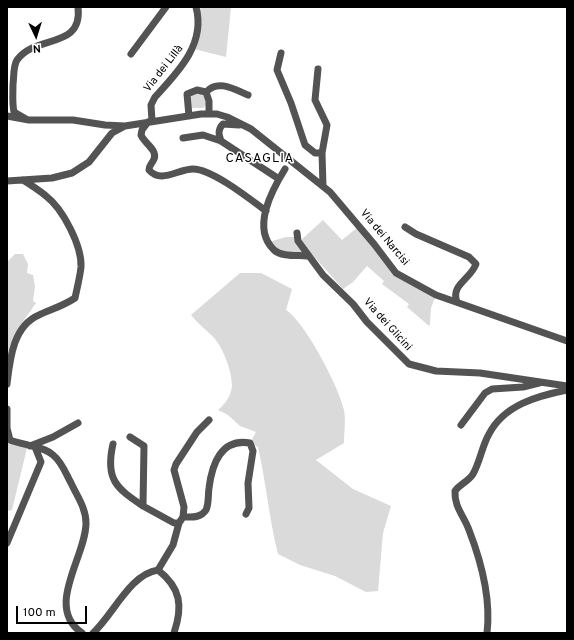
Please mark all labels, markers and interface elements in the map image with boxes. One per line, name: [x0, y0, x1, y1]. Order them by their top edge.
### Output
north arrow: [16, 16, 56, 56]
text: N: [32, 41, 41, 55]
street label: Via dei Lillà: [141, 43, 187, 95]
district label: CASAGLIA: [226, 151, 294, 167]
street label: Via dei Narcisi: [357, 207, 411, 269]
street label: Via dei Glicini: [360, 296, 414, 354]
scale bar: [18, 598, 89, 624]
text: 100 m: [23, 605, 56, 621]

